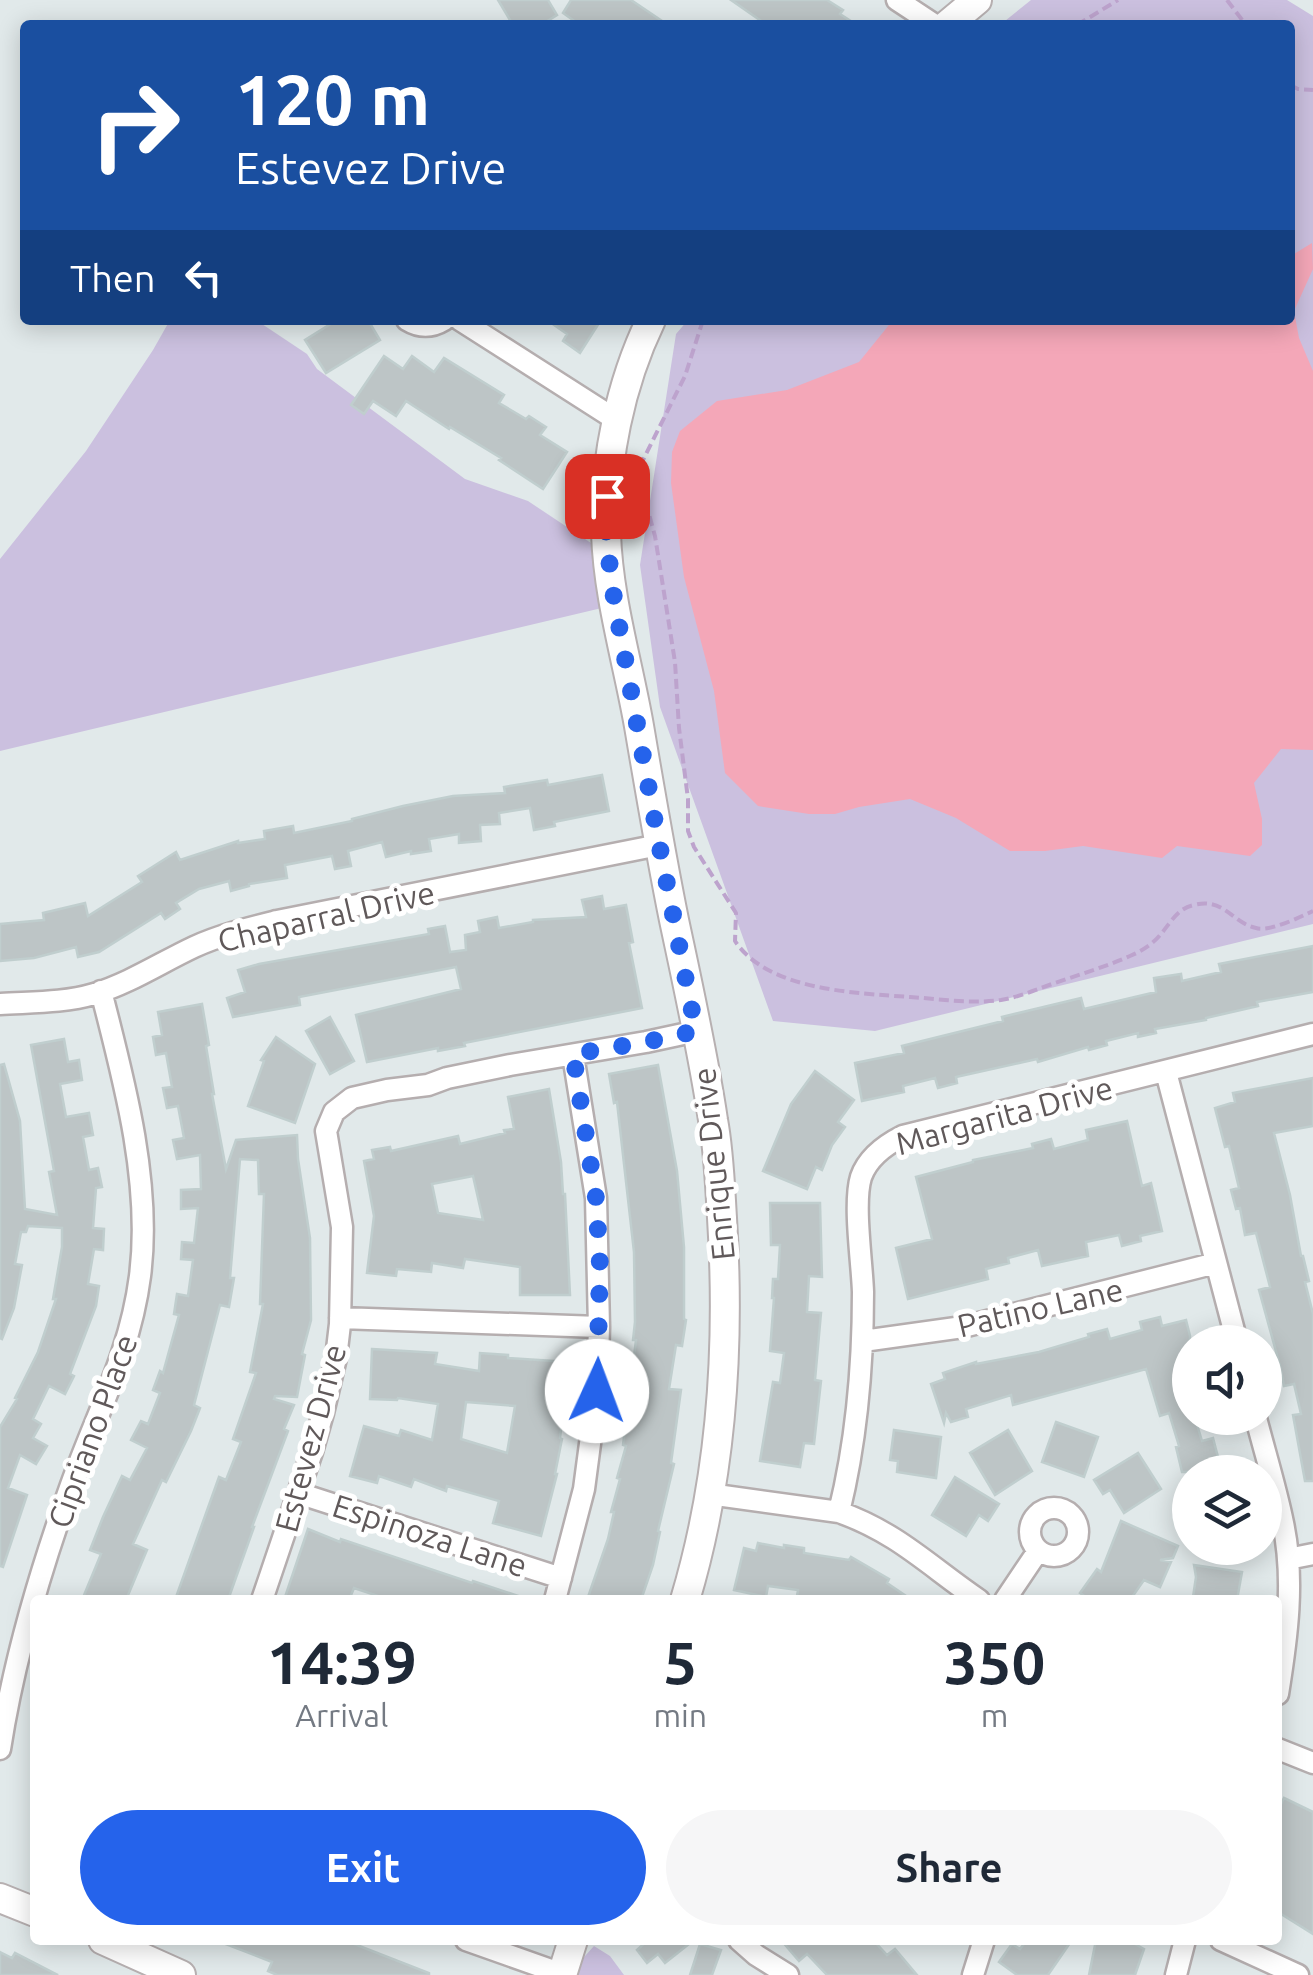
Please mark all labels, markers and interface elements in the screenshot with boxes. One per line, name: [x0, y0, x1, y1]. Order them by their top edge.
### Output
icon: right: [70, 60, 200, 190]
text: 120 m: [235, 60, 430, 138]
text: Estevez Drive: [235, 142, 506, 193]
icon: left: [176, 250, 231, 305]
text: Then: [70, 257, 156, 299]
pin: [565, 454, 650, 539]
icon: arrive: [580, 469, 635, 524]
street label: Chaparral Drive: [214, 874, 438, 958]
street label: Enrique Drive: [685, 1066, 741, 1262]
street label: Margarita Drive: [892, 1069, 1116, 1161]
street label: Patino Lane: [954, 1270, 1126, 1344]
map controls: [1172, 1325, 1282, 1565]
button: sound: [1172, 1325, 1282, 1435]
street label: Cipriano Place: [40, 1329, 144, 1533]
position arrow: [545, 1339, 649, 1443]
street label: Estevez Drive: [268, 1340, 352, 1536]
button: layers: [1172, 1455, 1282, 1565]
street label: Espinoza Lane: [328, 1487, 532, 1583]
text: 14:39: [267, 1628, 417, 1695]
text: 5: [663, 1628, 697, 1695]
text: 350: [944, 1628, 1045, 1695]
text: Arrival: [295, 1697, 388, 1733]
text: min: [653, 1697, 707, 1733]
text: m: [981, 1697, 1008, 1733]
button: Exit: [80, 1810, 646, 1925]
button: Share: [666, 1810, 1232, 1925]

